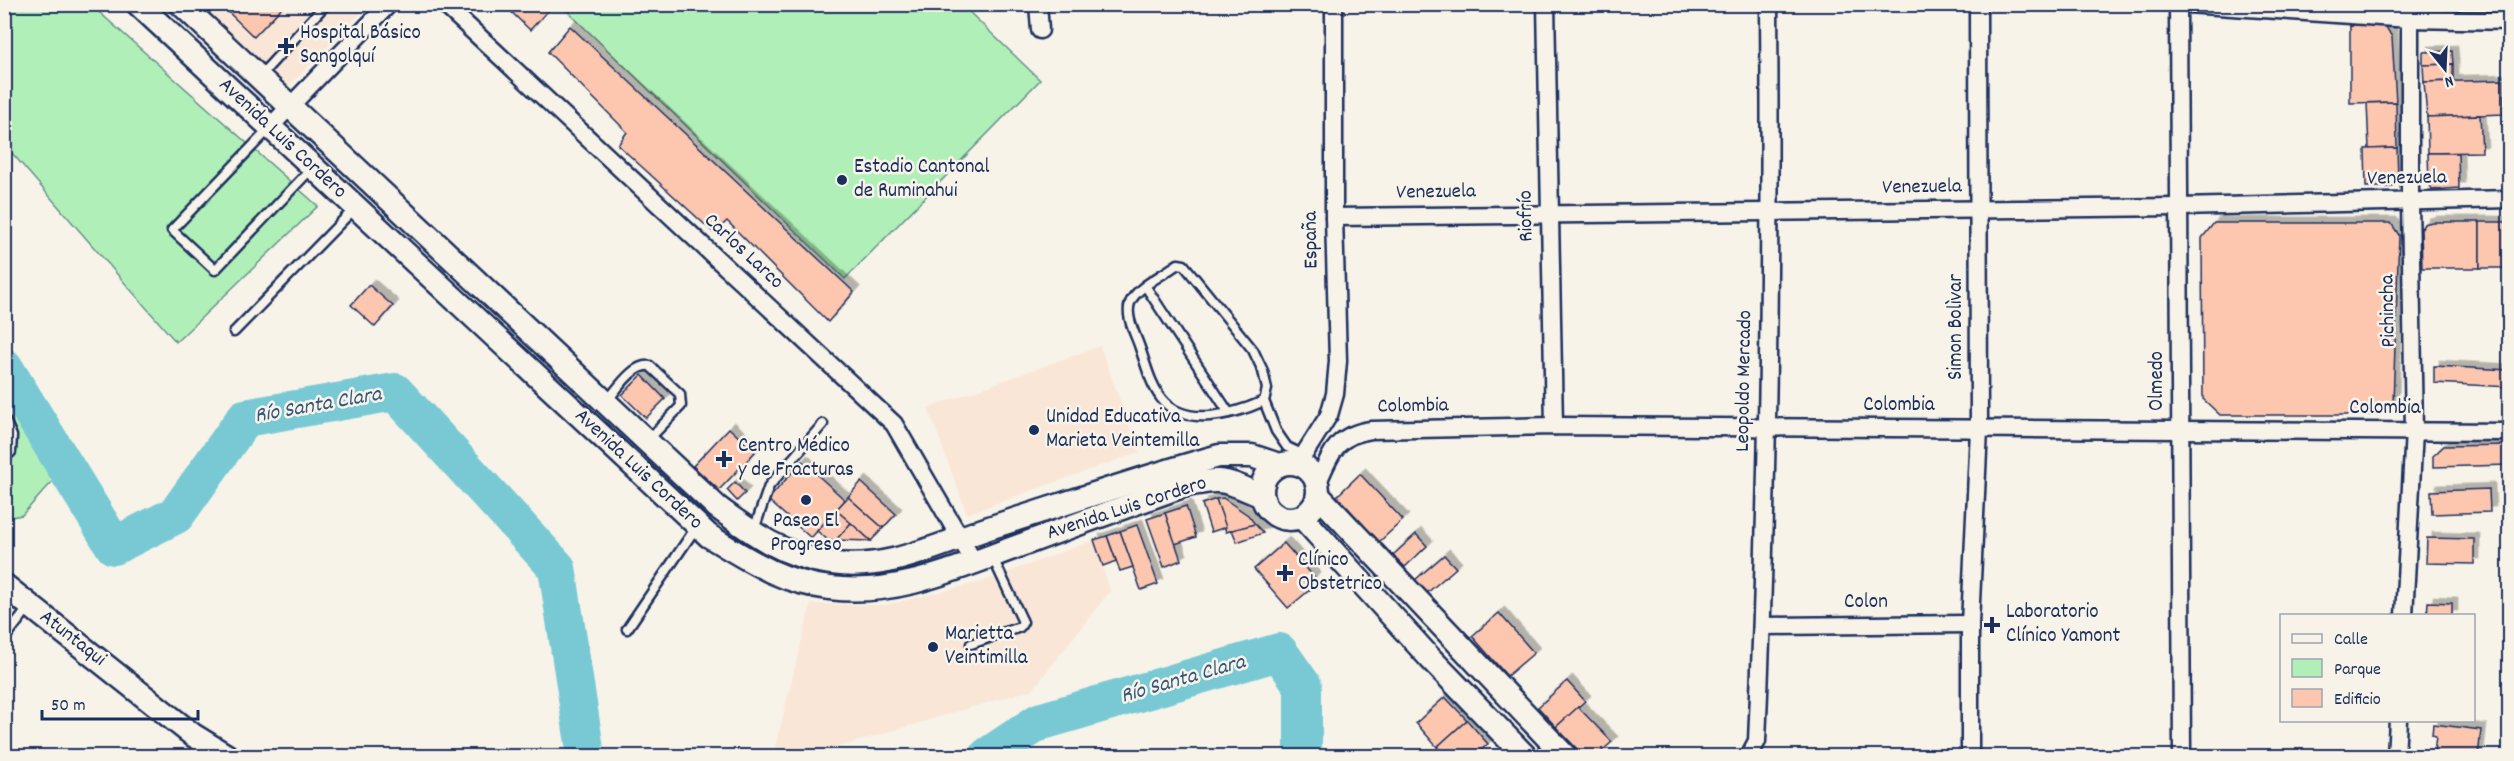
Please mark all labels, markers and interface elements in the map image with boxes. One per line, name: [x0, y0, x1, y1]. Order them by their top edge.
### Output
place label: Hospital Básico Sangolquí: [300, 19, 421, 73]
marker: Hospital Básico Sangolquí: [277, 37, 295, 55]
north arrow: [2415, 39, 2475, 99]
text: N: [2441, 69, 2456, 93]
street label: Avenida Luis Cordero: [211, 71, 353, 207]
place label: Estadio Cantonal de Ruminahui: [854, 153, 989, 207]
street label: Venezuela: [2367, 163, 2448, 195]
street label: Venezuela: [1882, 172, 1963, 204]
marker: Estadio Cantonal de Ruminahui: [835, 173, 849, 187]
street label: Venezuela: [1396, 177, 1477, 209]
street label: Riofrío: [1512, 190, 1542, 242]
street label: Carlos Larco: [696, 207, 790, 297]
street label: España: [1296, 210, 1327, 269]
street label: Pichincha: [2373, 273, 2405, 348]
street label: Simon Bolìvar: [1942, 274, 1972, 380]
street label: Leopoldo Mercado: [1729, 310, 1761, 452]
street label: Olmedo: [2143, 351, 2173, 411]
water label: Río Santa Clara: [252, 379, 385, 432]
street label: Colombia: [1377, 391, 1450, 423]
street label: Colombia: [1863, 391, 1936, 421]
street label: Colombia: [2349, 394, 2422, 424]
street label: Avenida Luis Cordero: [567, 402, 709, 538]
place label: Unidad Educativa Marieta Veintemilla: [1046, 403, 1201, 457]
marker: Unidad Educativa Marieta Veintemilla: [1027, 423, 1041, 437]
place label: Centro Médico y de Fracturas: [738, 432, 854, 486]
marker: Centro Médico y de Fracturas: [715, 450, 733, 468]
street label: Avenida Luis Cordero: [1043, 469, 1211, 549]
marker: Paseo El Progreso: [799, 493, 813, 507]
place label: Paseo El Progreso: [770, 507, 842, 561]
place label: Clínico Obstetrico: [1298, 546, 1382, 600]
marker: Clínico Obstetrico: [1276, 564, 1294, 582]
street label: Colon: [1844, 588, 1888, 618]
place label: Laboratorio Clínico Yamont: [2006, 598, 2120, 652]
street label: Atuntaqui: [32, 603, 112, 675]
legend: [2280, 614, 2475, 722]
marker: Laboratorio Clínico Yamont: [1983, 616, 2001, 634]
place label: Marietta Veintimilla: [945, 620, 1029, 674]
text: Calle: [2334, 628, 2368, 653]
marker: Marietta Veintimilla: [926, 640, 940, 654]
water label: Río Santa Clara: [1117, 647, 1250, 713]
text: Parque: [2334, 658, 2381, 683]
scale bar: [42, 683, 198, 721]
text: Edificio: [2334, 688, 2381, 713]
text: 50 m: [51, 694, 86, 719]

